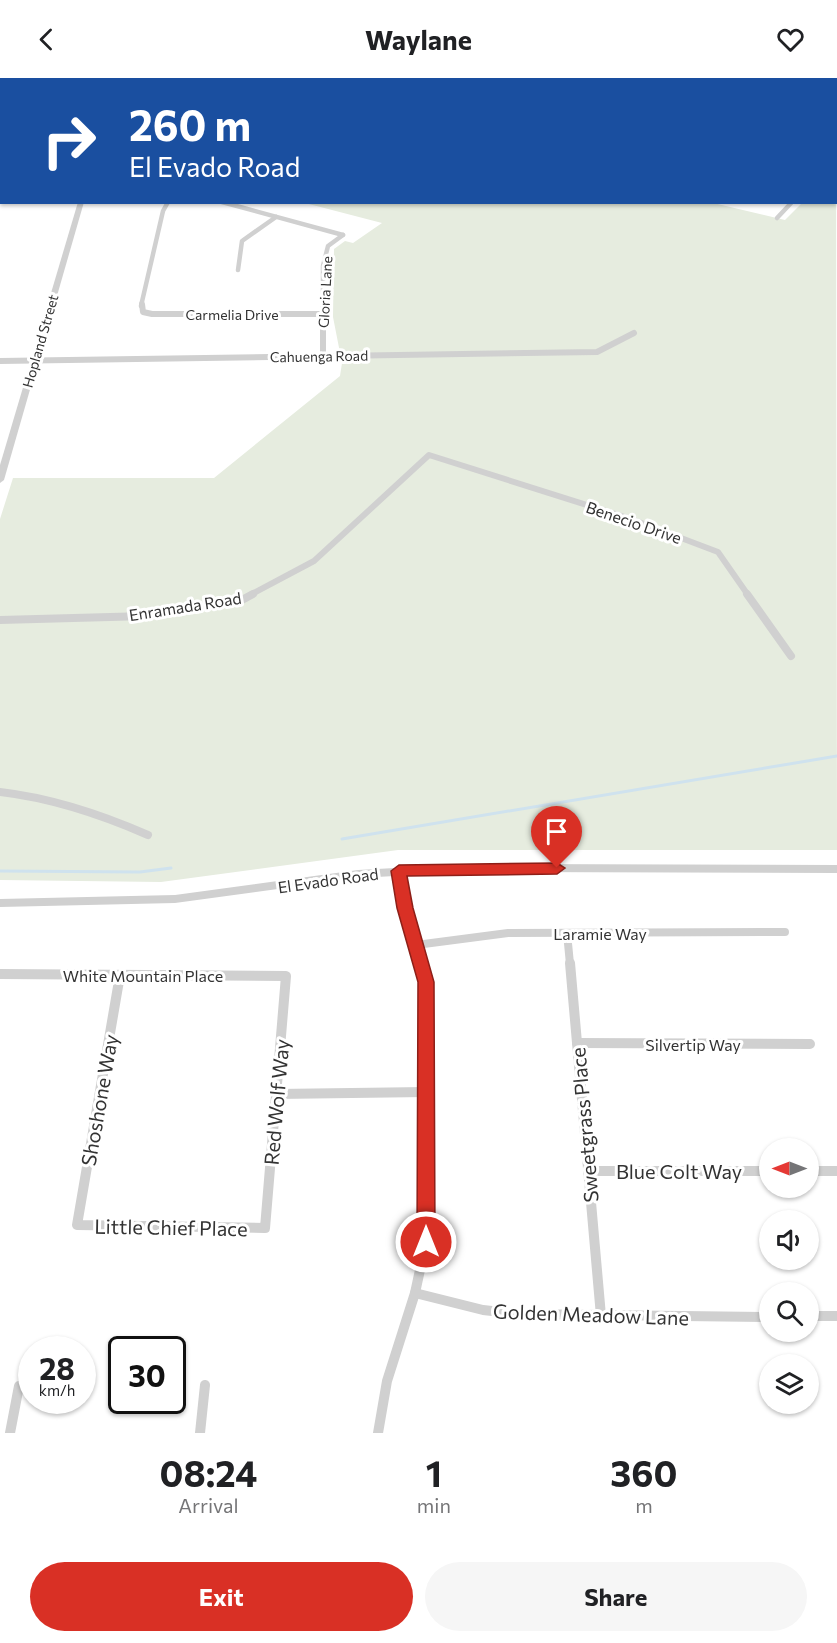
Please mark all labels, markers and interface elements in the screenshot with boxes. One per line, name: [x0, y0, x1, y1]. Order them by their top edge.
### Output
icon: back: [30, 23, 63, 56]
text: Waylane: [365, 23, 472, 56]
icon: heart: [774, 23, 807, 56]
text: 260 m: [129, 98, 251, 150]
icon: right: [30, 102, 108, 180]
text: El Evado Road: [129, 150, 300, 183]
street label: Gloria Lane: [315, 256, 335, 328]
street label: Hopland Street: [19, 292, 62, 390]
street label: Carmelia Drive: [185, 306, 279, 323]
street label: Cahuenga Road: [270, 347, 368, 365]
street label: Benecio Drive: [584, 497, 684, 547]
street label: Enramada Road: [127, 588, 243, 624]
pin: [531, 806, 582, 868]
icon: arrive: [540, 815, 573, 848]
street label: El Evado Road: [276, 864, 380, 896]
street label: Laramie Way: [553, 924, 647, 943]
street label: White Mountain Place: [63, 966, 223, 985]
street label: Shoshone Way: [76, 1032, 122, 1168]
street label: Silvertip Way: [645, 1035, 741, 1054]
street label: Red Wolf Way: [259, 1038, 293, 1166]
street label: Sweetgrass Place: [565, 1046, 603, 1204]
north arrow: [759, 1138, 819, 1198]
map controls: [759, 1138, 819, 1414]
street label: Blue Colt Way: [616, 1159, 742, 1183]
position arrow: [394, 1210, 458, 1274]
button: sound: [759, 1210, 819, 1270]
street label: Little Chief Place: [94, 1214, 248, 1240]
button: search: [759, 1282, 819, 1342]
street label: Golden Meadow Lane: [493, 1299, 689, 1329]
speed limit sign: 30: [108, 1336, 186, 1414]
text: 28: [39, 1349, 75, 1386]
button: layers: [759, 1354, 819, 1414]
text: km/h: [39, 1381, 75, 1399]
text: 08:24: [160, 1450, 257, 1494]
text: 1: [426, 1450, 442, 1494]
text: 360: [610, 1450, 677, 1494]
text: Arrival: [178, 1493, 239, 1517]
text: min: [417, 1493, 451, 1517]
text: m: [635, 1493, 653, 1517]
button: Exit: [30, 1562, 413, 1631]
button: Share: [425, 1562, 807, 1631]

